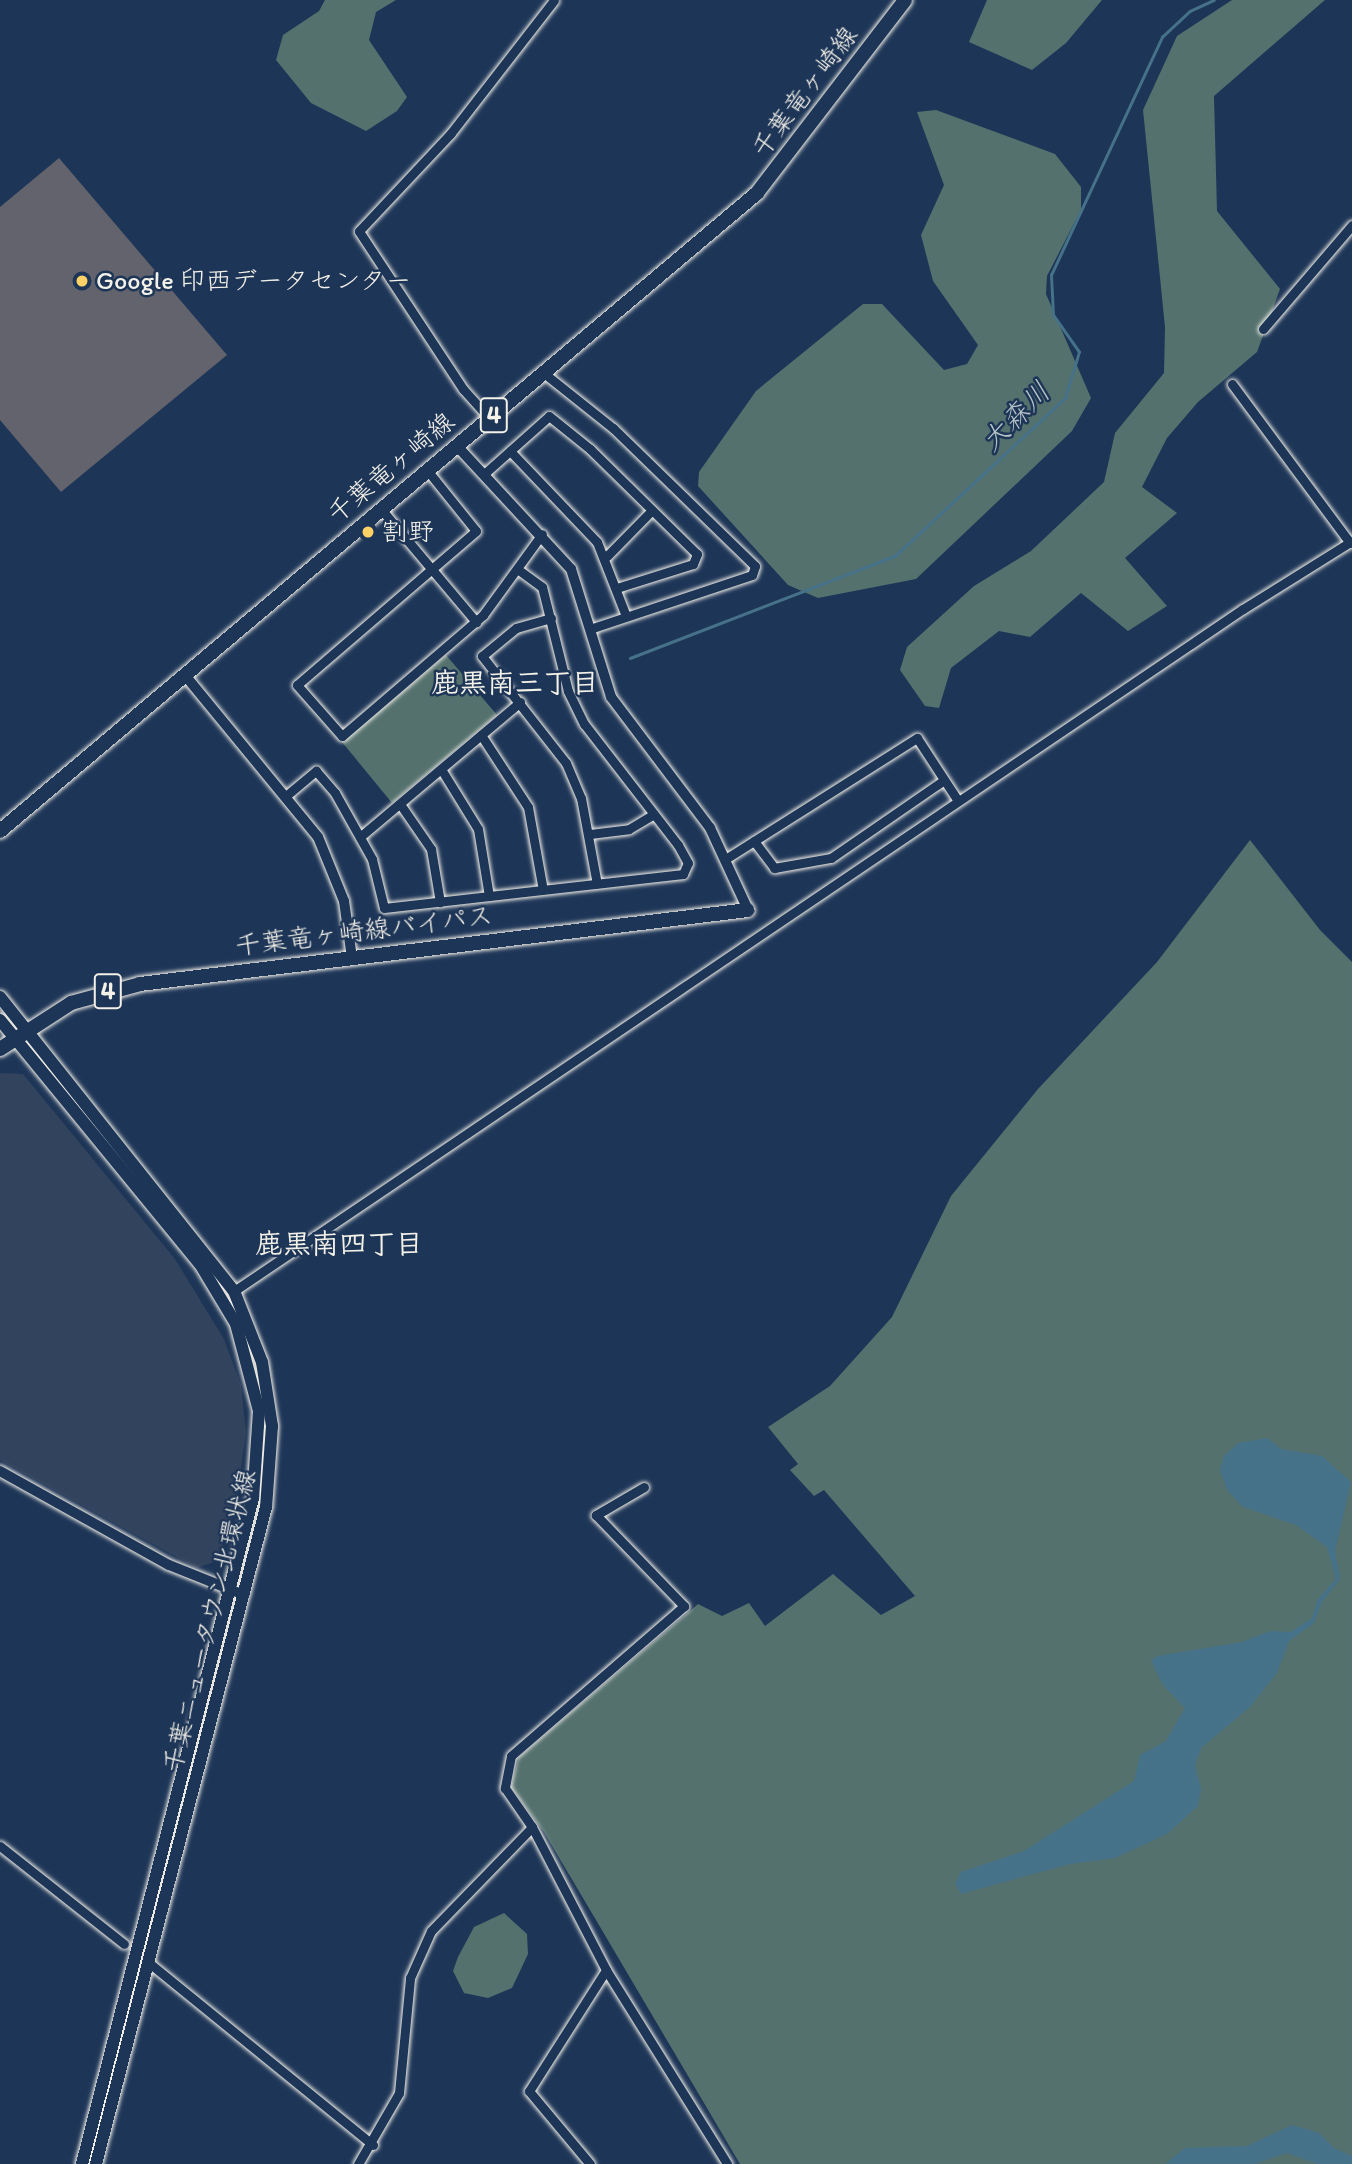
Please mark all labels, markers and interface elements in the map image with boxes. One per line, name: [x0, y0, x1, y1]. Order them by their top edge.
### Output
street label: 千葉竜ヶ崎線: [746, 20, 864, 164]
place label: Google 印西データセンター: [96, 265, 413, 297]
marker: Google 印西データセンター: [74, 273, 90, 289]
water label: 大森川: [973, 374, 1057, 458]
road number: 4: [478, 394, 510, 436]
street label: 千葉竜ヶ崎線: [321, 406, 461, 530]
place label: 割野: [382, 516, 434, 548]
marker: 割野: [360, 524, 376, 540]
district label: 鹿黒南三丁目: [431, 665, 599, 699]
street label: 千葉竜ヶ崎線バイパス: [233, 900, 495, 962]
road number: 4: [92, 971, 124, 1012]
district label: 鹿黒南四丁目: [255, 1226, 423, 1260]
street label: 千葉ニュータウン北環状線: [157, 1466, 263, 1776]

